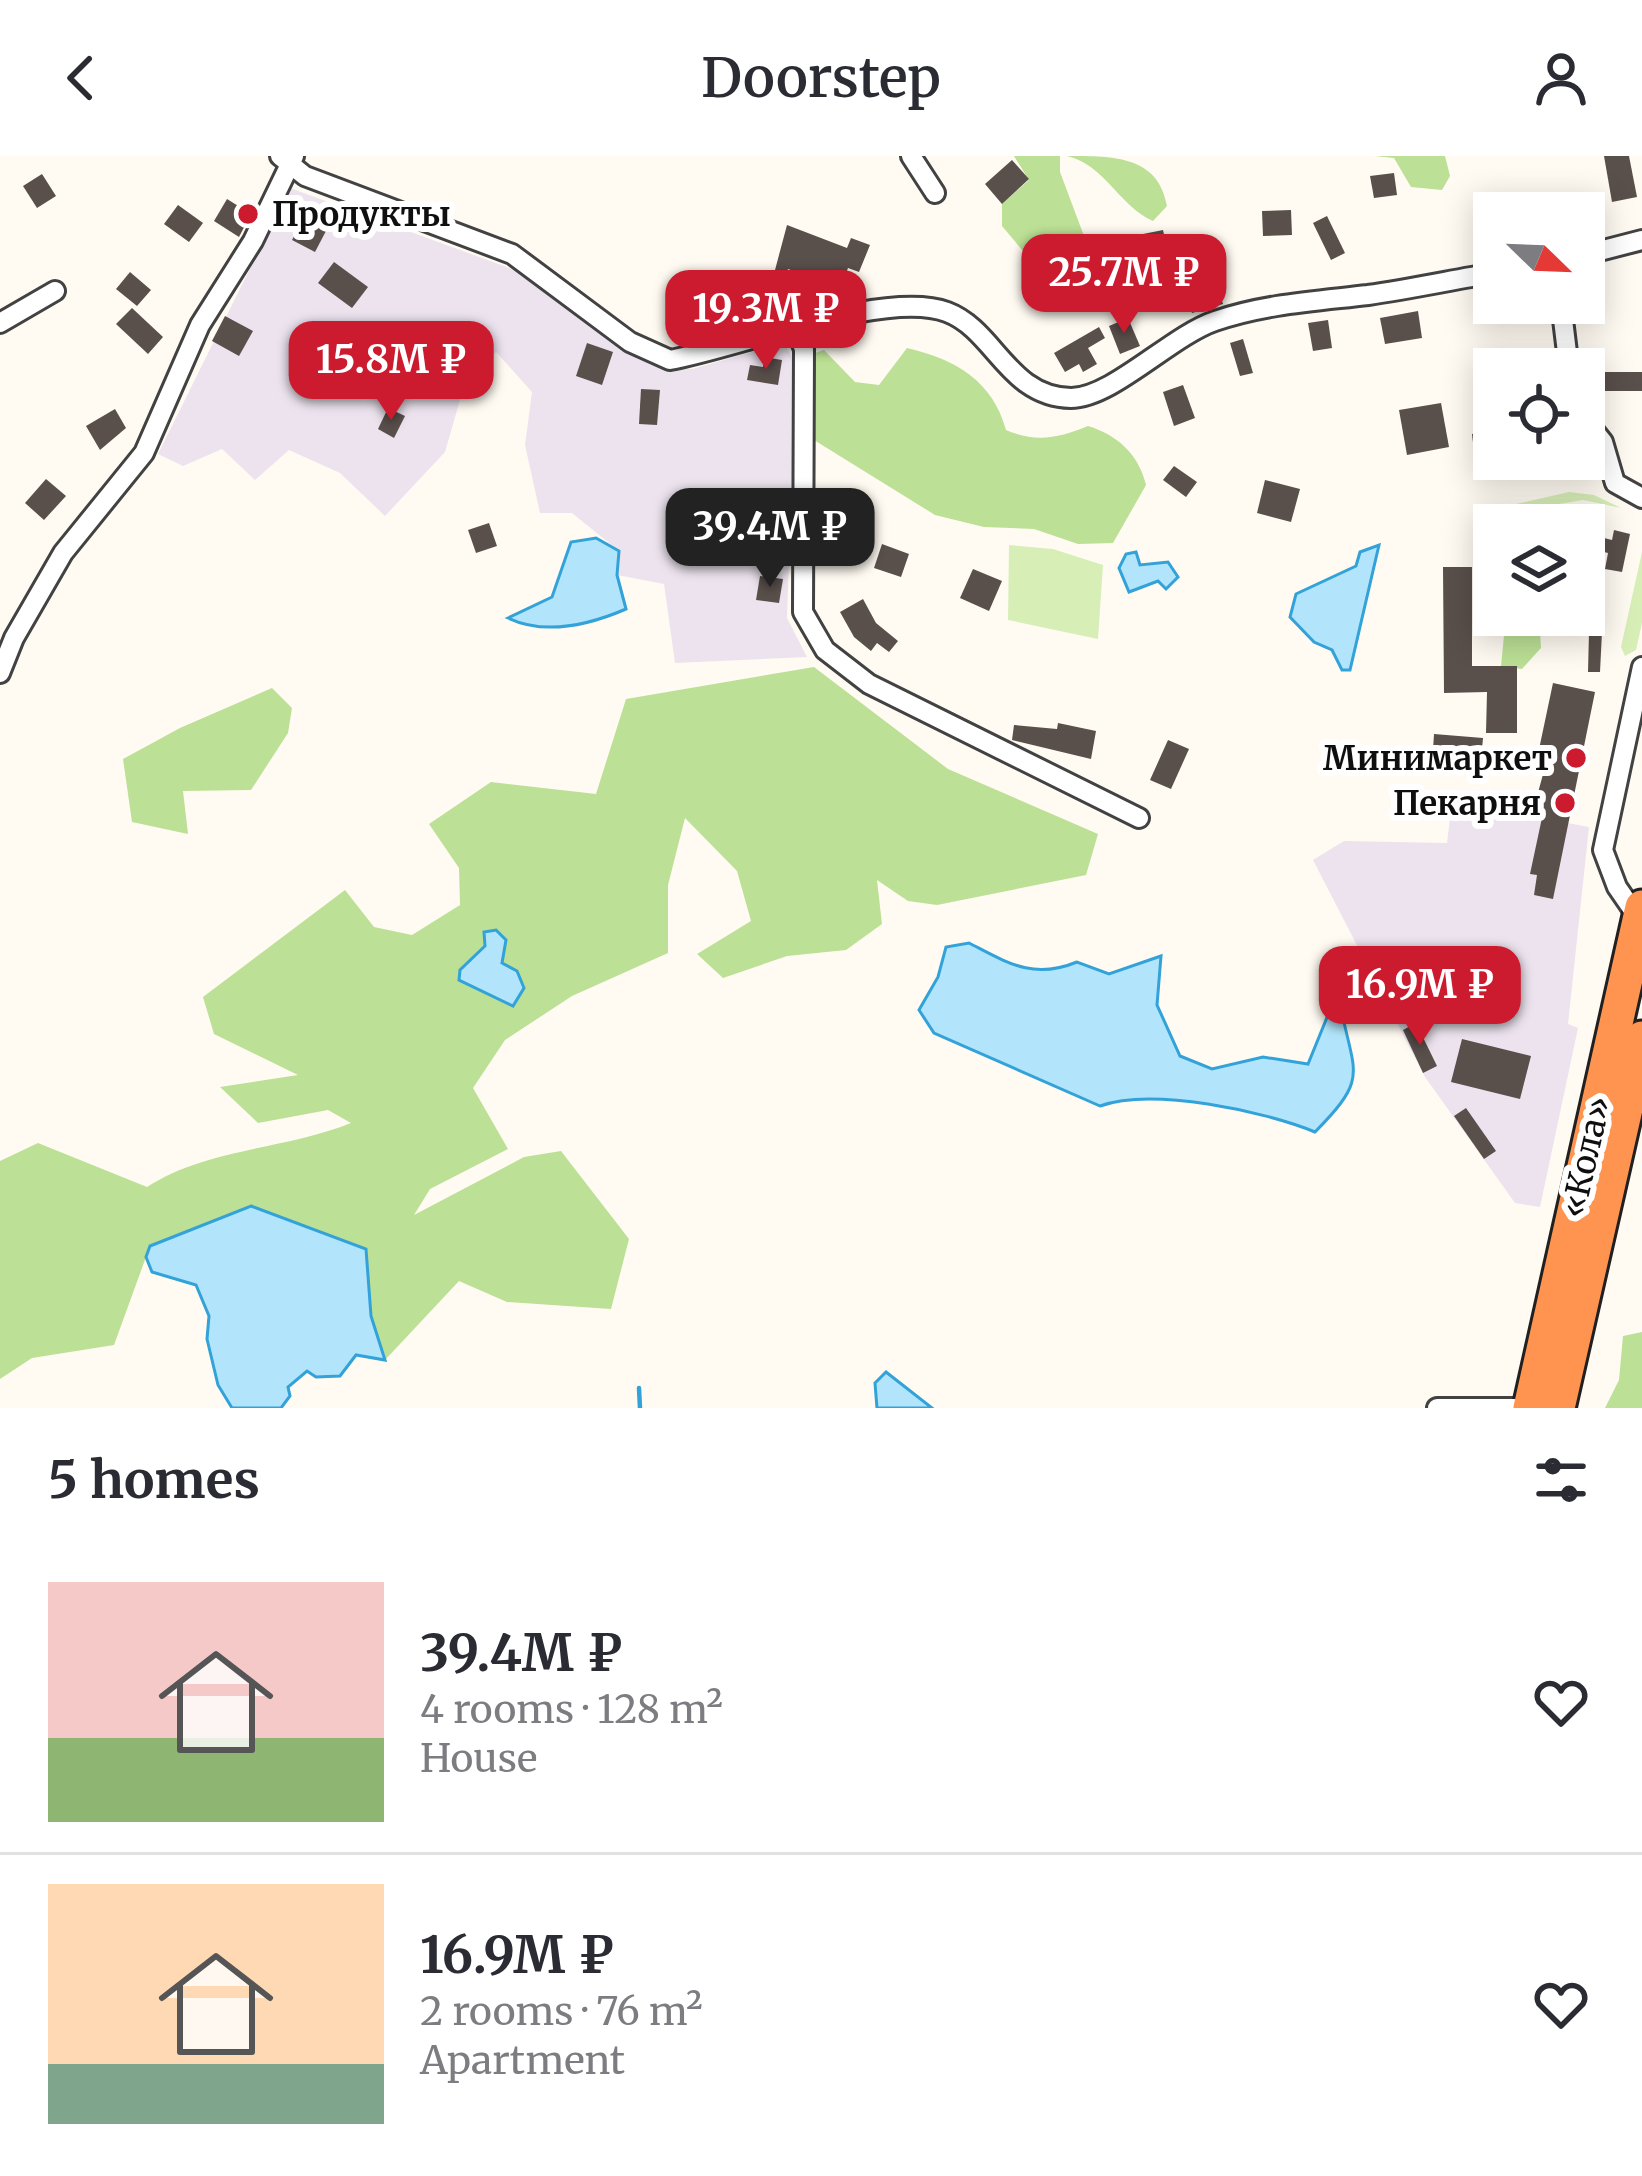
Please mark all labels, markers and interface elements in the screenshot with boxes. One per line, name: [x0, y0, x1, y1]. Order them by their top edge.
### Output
text: Doorstep: [701, 44, 941, 112]
icon: back: [48, 45, 114, 111]
icon: person: [1528, 45, 1594, 111]
north arrow: [1473, 192, 1605, 324]
map controls: [1473, 192, 1605, 636]
place label: Продукты: [272, 194, 451, 235]
marker: Продукты: [235, 201, 261, 227]
pin: 25.7M ₽: [1013, 234, 1235, 336]
text: 25.7M ₽: [1048, 248, 1200, 297]
pin: 19.3M ₽: [655, 270, 877, 372]
text: 19.3M ₽: [692, 284, 840, 333]
pin: 15.8M ₽: [280, 321, 502, 423]
text: 15.8M ₽: [316, 335, 466, 384]
button: locate: [1473, 348, 1605, 480]
pin: 39.4M ₽: [659, 488, 881, 590]
text: 39.4M ₽: [693, 502, 847, 551]
button: layers: [1473, 504, 1605, 636]
place label: Минимаркет: [1323, 738, 1552, 779]
marker: Минимаркет: [1563, 745, 1589, 771]
place label: Пекарня: [1393, 783, 1541, 824]
marker: Пекарня: [1552, 790, 1578, 816]
pin: 16.9M ₽: [1309, 946, 1531, 1048]
text: 16.9M ₽: [1346, 960, 1494, 1009]
street label: «Кола»: [1552, 1092, 1620, 1222]
icon: filters: [1528, 1447, 1594, 1513]
text: 5 homes: [48, 1448, 260, 1512]
text: 39.4M ₽: [420, 1621, 622, 1685]
icon: home: [144, 1630, 288, 1774]
icon: heart: [1528, 1669, 1594, 1735]
text: 4 rooms · 128 m²: [420, 1685, 723, 1734]
text: House: [420, 1734, 537, 1783]
text: 16.9M ₽: [420, 1923, 614, 1987]
icon: home: [144, 1932, 288, 2076]
icon: heart: [1528, 1971, 1594, 2037]
text: 2 rooms · 76 m²: [420, 1987, 703, 2036]
text: Apartment: [420, 2036, 625, 2085]

